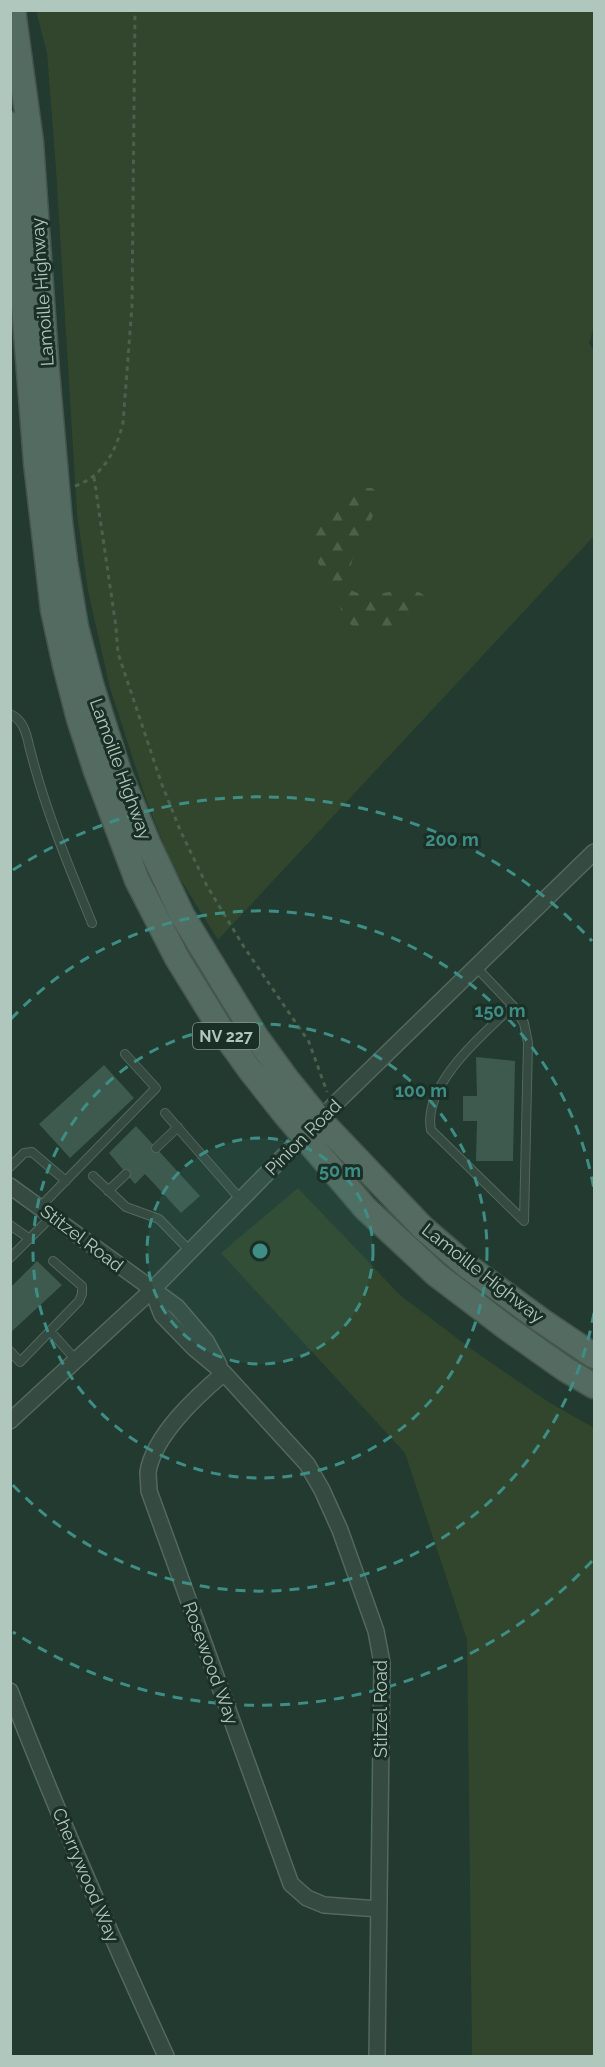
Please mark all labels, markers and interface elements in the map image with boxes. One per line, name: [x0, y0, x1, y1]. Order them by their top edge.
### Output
street label: Lamoille Highway: [26, 217, 58, 367]
street label: Lamoille Highway: [86, 696, 156, 843]
text: 200 m: [425, 829, 479, 850]
text: 150 m: [475, 1000, 526, 1021]
road number: NV 227: [193, 1023, 259, 1049]
text: 100 m: [395, 1080, 447, 1101]
street label: Pinion Road: [261, 1095, 345, 1179]
text: 50 m: [319, 1160, 361, 1181]
street label: Stitzel Road: [37, 1200, 127, 1276]
street label: Lamoille Highway: [418, 1219, 548, 1327]
centre of rings: [250, 1241, 270, 1261]
street label: Rosewood Way: [179, 1599, 243, 1728]
street label: Stitzel Road: [370, 1660, 391, 1758]
street label: Cherrywood Way: [48, 1805, 124, 1946]

